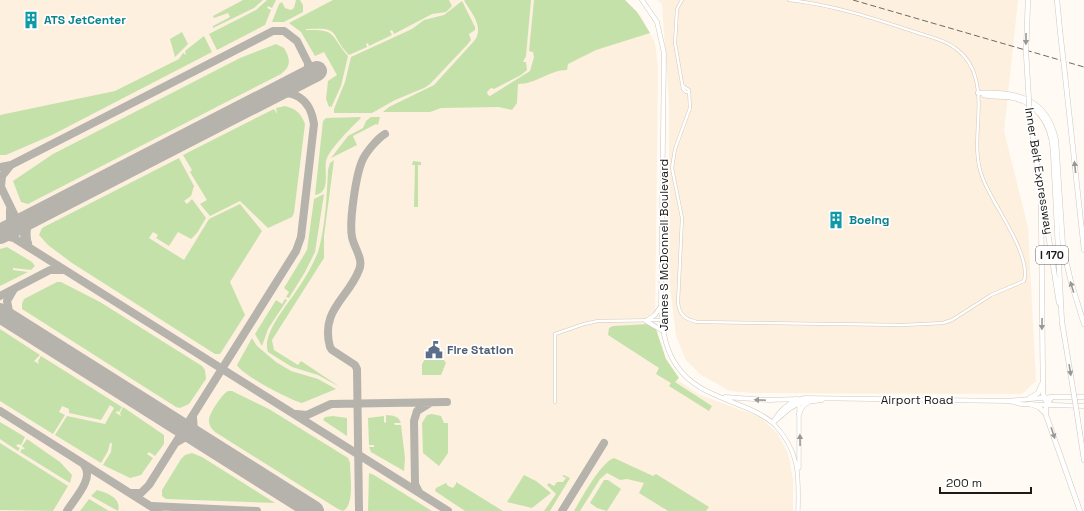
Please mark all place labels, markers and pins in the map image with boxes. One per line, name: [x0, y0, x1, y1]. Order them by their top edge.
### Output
building icon: ATS JetCenter: [21, 10, 41, 30]
place label: ATS JetCenter: [44, 12, 126, 28]
building icon: Boeing: [826, 210, 846, 230]
place label: Boeing: [849, 212, 889, 228]
public building icon: Fire Station: [424, 340, 444, 360]
place label: Fire Station: [447, 342, 514, 358]

